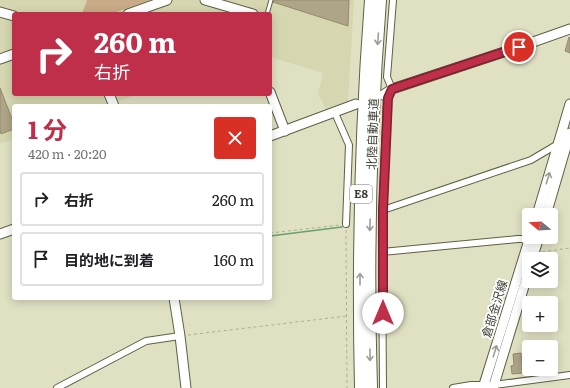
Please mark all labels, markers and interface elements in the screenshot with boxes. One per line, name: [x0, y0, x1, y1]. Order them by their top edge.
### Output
text: 260 m: [94, 20, 176, 62]
icon: right: [28, 28, 80, 80]
pin: [502, 30, 536, 64]
one-way arrow: [374, 32, 381, 45]
icon: arrive: [508, 36, 530, 58]
text: 右折: [94, 58, 130, 85]
street label: 北陸自動車道: [362, 98, 382, 170]
text: 1 分: [28, 111, 67, 146]
button: close: [214, 117, 256, 159]
text: 420 m · 20:20: [28, 144, 106, 163]
one-way arrow: [545, 171, 552, 184]
road number: E8: [350, 185, 372, 203]
icon: right: [30, 188, 52, 210]
text: 右折: [64, 188, 94, 211]
text: 260 m: [212, 188, 254, 211]
north arrow: [522, 208, 558, 244]
map controls: [522, 208, 558, 376]
one-way arrow: [366, 218, 374, 231]
icon: arrive: [30, 248, 52, 270]
text: 目的地に到着: [64, 248, 154, 271]
text: 160 m: [214, 248, 254, 271]
button: layers: [522, 252, 558, 288]
one-way arrow: [356, 273, 364, 286]
street label: 倉部金沢線: [477, 277, 511, 340]
position arrow: [362, 292, 404, 334]
button: +: [522, 296, 558, 332]
button: −: [522, 340, 558, 376]
one-way arrow: [492, 344, 499, 357]
one-way arrow: [366, 348, 374, 361]

